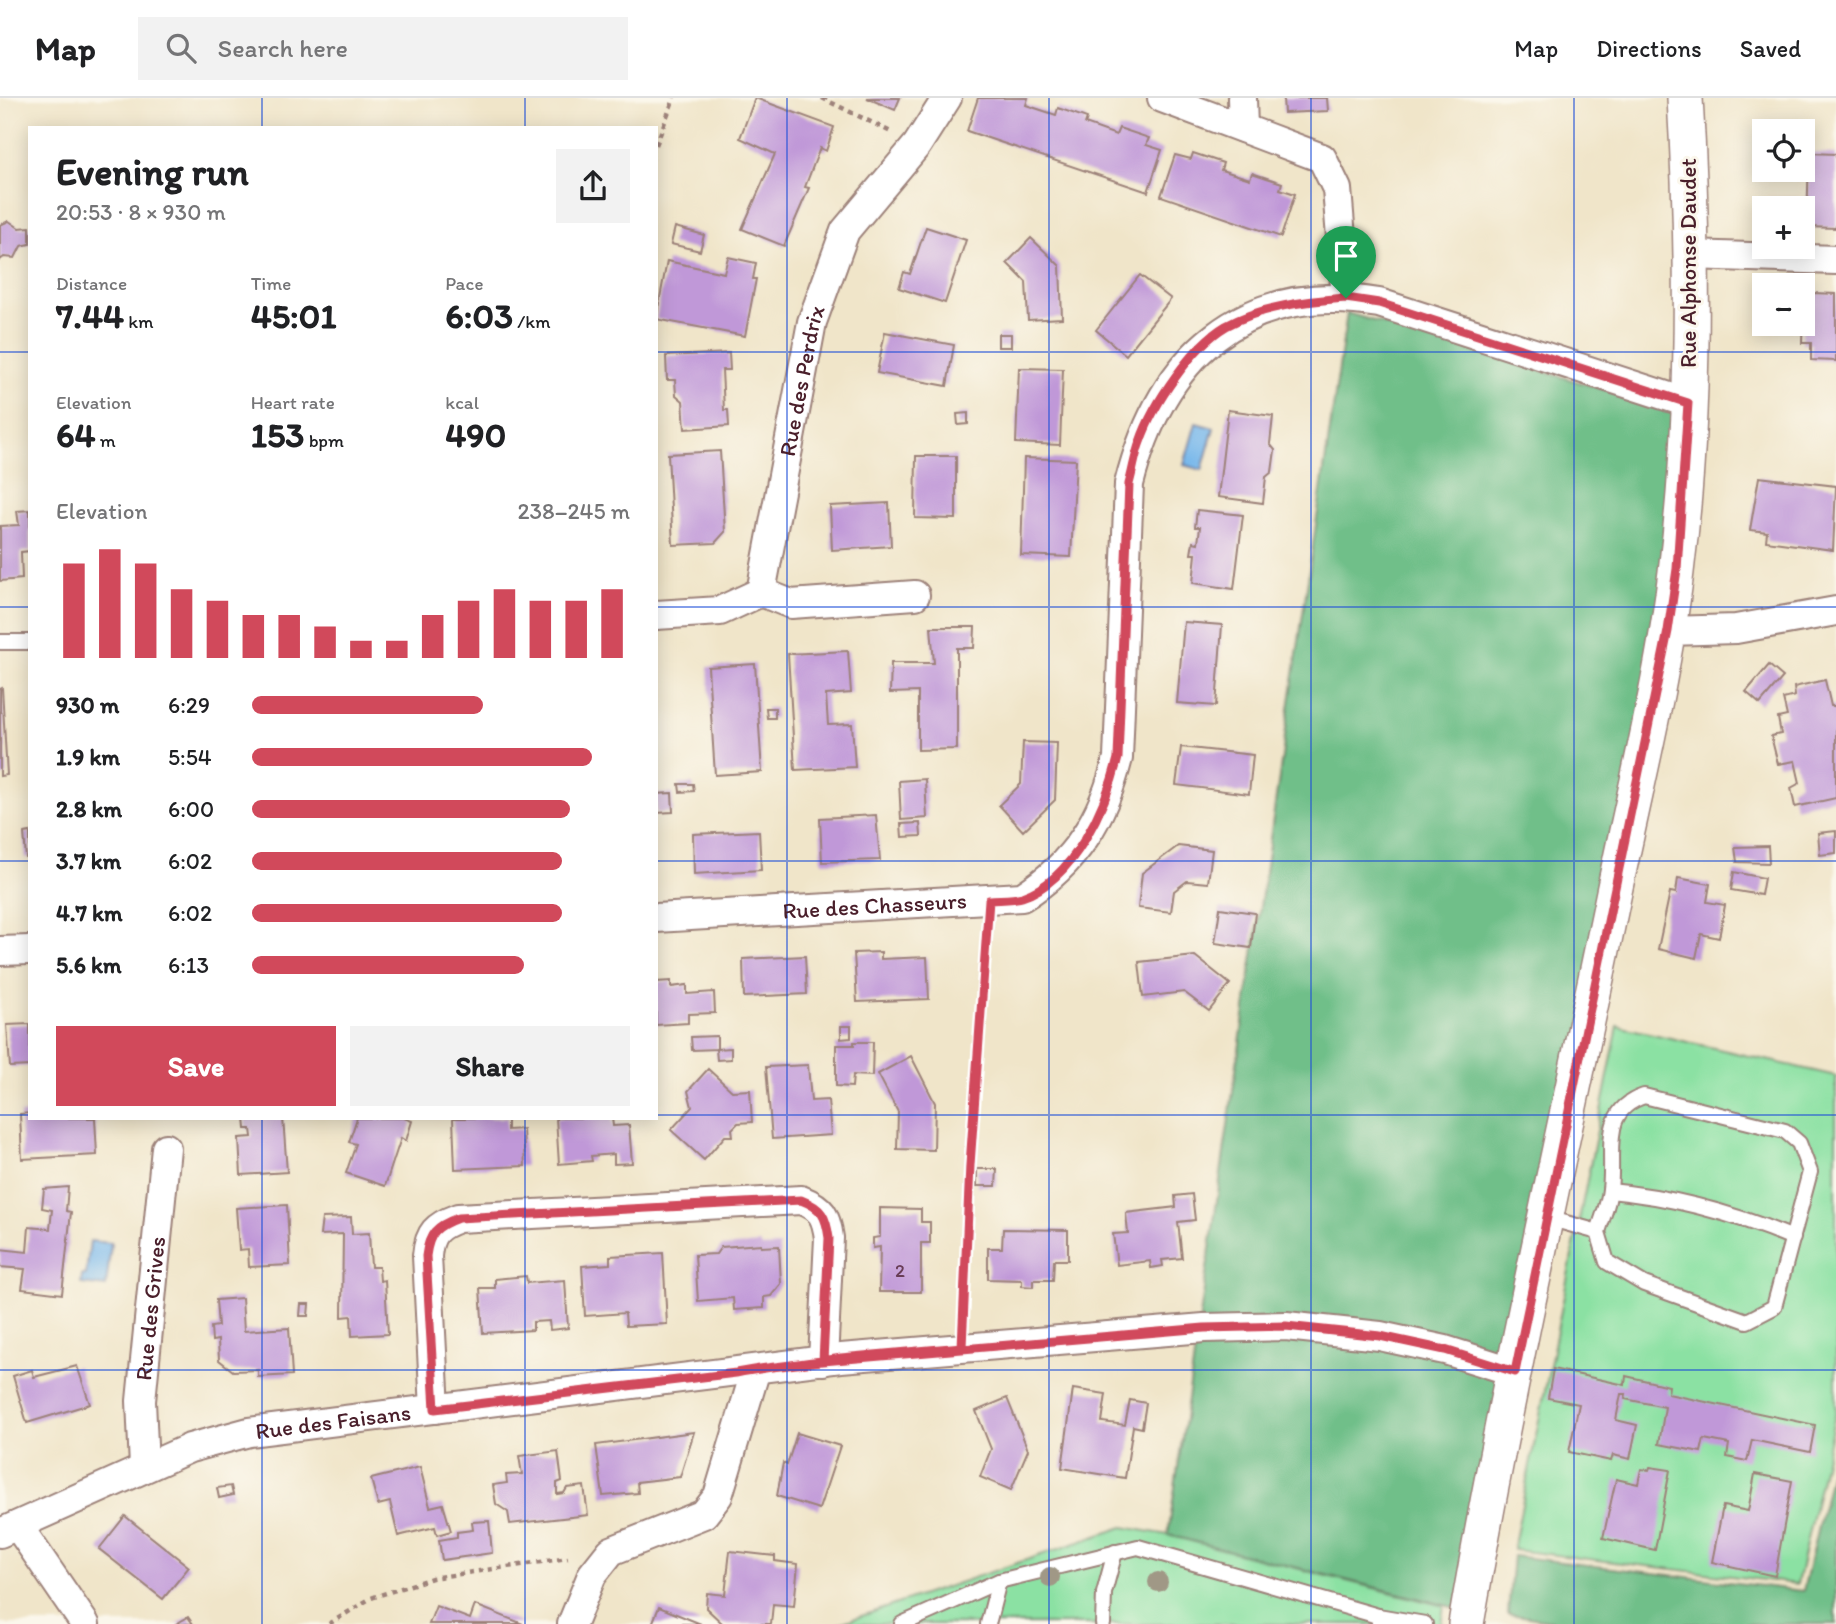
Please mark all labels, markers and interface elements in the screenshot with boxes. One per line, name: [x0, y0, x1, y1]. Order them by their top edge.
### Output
search box: [138, 17, 628, 80]
text: Map: [35, 29, 96, 68]
icon: search: [162, 29, 200, 67]
text: Search here: [218, 32, 348, 64]
text: Map: [1514, 34, 1558, 63]
text: Directions: [1596, 34, 1702, 63]
text: Saved: [1740, 34, 1801, 63]
map controls: [1752, 119, 1815, 336]
button: locate: [1752, 119, 1815, 182]
text: Evening run: [56, 149, 249, 195]
button: share: [556, 149, 630, 223]
street label: Rue Alphonse Daudet: [1674, 158, 1702, 368]
button: +: [1752, 196, 1815, 259]
text: 20:53 · 8 × 930 m: [56, 198, 226, 226]
pin: [1316, 226, 1376, 298]
icon: arrive: [1327, 237, 1365, 275]
text: Distance: [56, 272, 127, 295]
text: Time: [251, 272, 291, 295]
text: Pace: [445, 272, 483, 295]
button: −: [1752, 273, 1815, 336]
text: 7.44: [56, 295, 124, 337]
text: 45:01: [251, 295, 336, 337]
text: 6:03: [445, 295, 513, 337]
street label: Rue des Perdrix: [773, 301, 831, 459]
text: km: [124, 310, 153, 333]
text: /km: [513, 310, 550, 333]
text: Elevation: [56, 391, 132, 414]
text: Heart rate: [251, 391, 335, 414]
text: kcal: [445, 391, 479, 414]
text: 64: [56, 414, 96, 456]
text: 153: [251, 414, 304, 456]
text: 490: [445, 414, 506, 456]
text: m: [96, 429, 116, 452]
text: bpm: [304, 429, 344, 452]
text: Elevation: [56, 497, 147, 525]
text: 238–245 m: [517, 497, 630, 525]
text: 930 m: [56, 691, 119, 719]
text: 6:29: [168, 691, 210, 719]
text: 1.9 km: [56, 743, 120, 771]
text: 5:54: [168, 743, 212, 771]
text: 2.8 km: [56, 795, 122, 823]
text: 6:00: [168, 795, 214, 823]
text: 3.7 km: [56, 847, 121, 875]
text: 6:02: [168, 847, 212, 875]
street label: Rue des Chasseurs: [782, 886, 968, 925]
text: 4.7 km: [56, 899, 122, 927]
text: 6:02: [168, 899, 212, 927]
text: 5.6 km: [56, 951, 121, 979]
text: 6:13: [168, 951, 209, 979]
button: Save: [56, 1026, 336, 1106]
button: Share: [350, 1026, 630, 1106]
street label: Rue des Grives: [129, 1235, 171, 1382]
house number: 2: [895, 1259, 905, 1282]
street label: Rue des Faisans: [254, 1398, 412, 1445]

